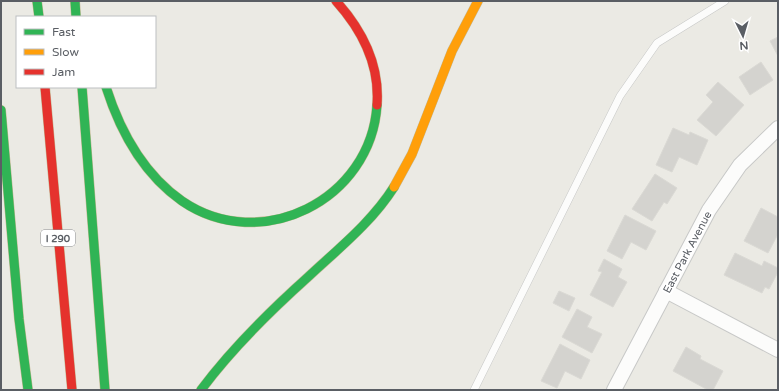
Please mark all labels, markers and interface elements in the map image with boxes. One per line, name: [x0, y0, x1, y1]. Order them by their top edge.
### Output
legend: [16, 16, 156, 88]
north arrow: [723, 16, 763, 56]
text: Fast: [52, 25, 76, 39]
text: N: [739, 39, 749, 52]
text: Slow: [52, 45, 79, 59]
text: Jam: [52, 65, 75, 79]
street label: East Park Avenue: [660, 209, 715, 296]
road number: I 290: [41, 230, 75, 246]

